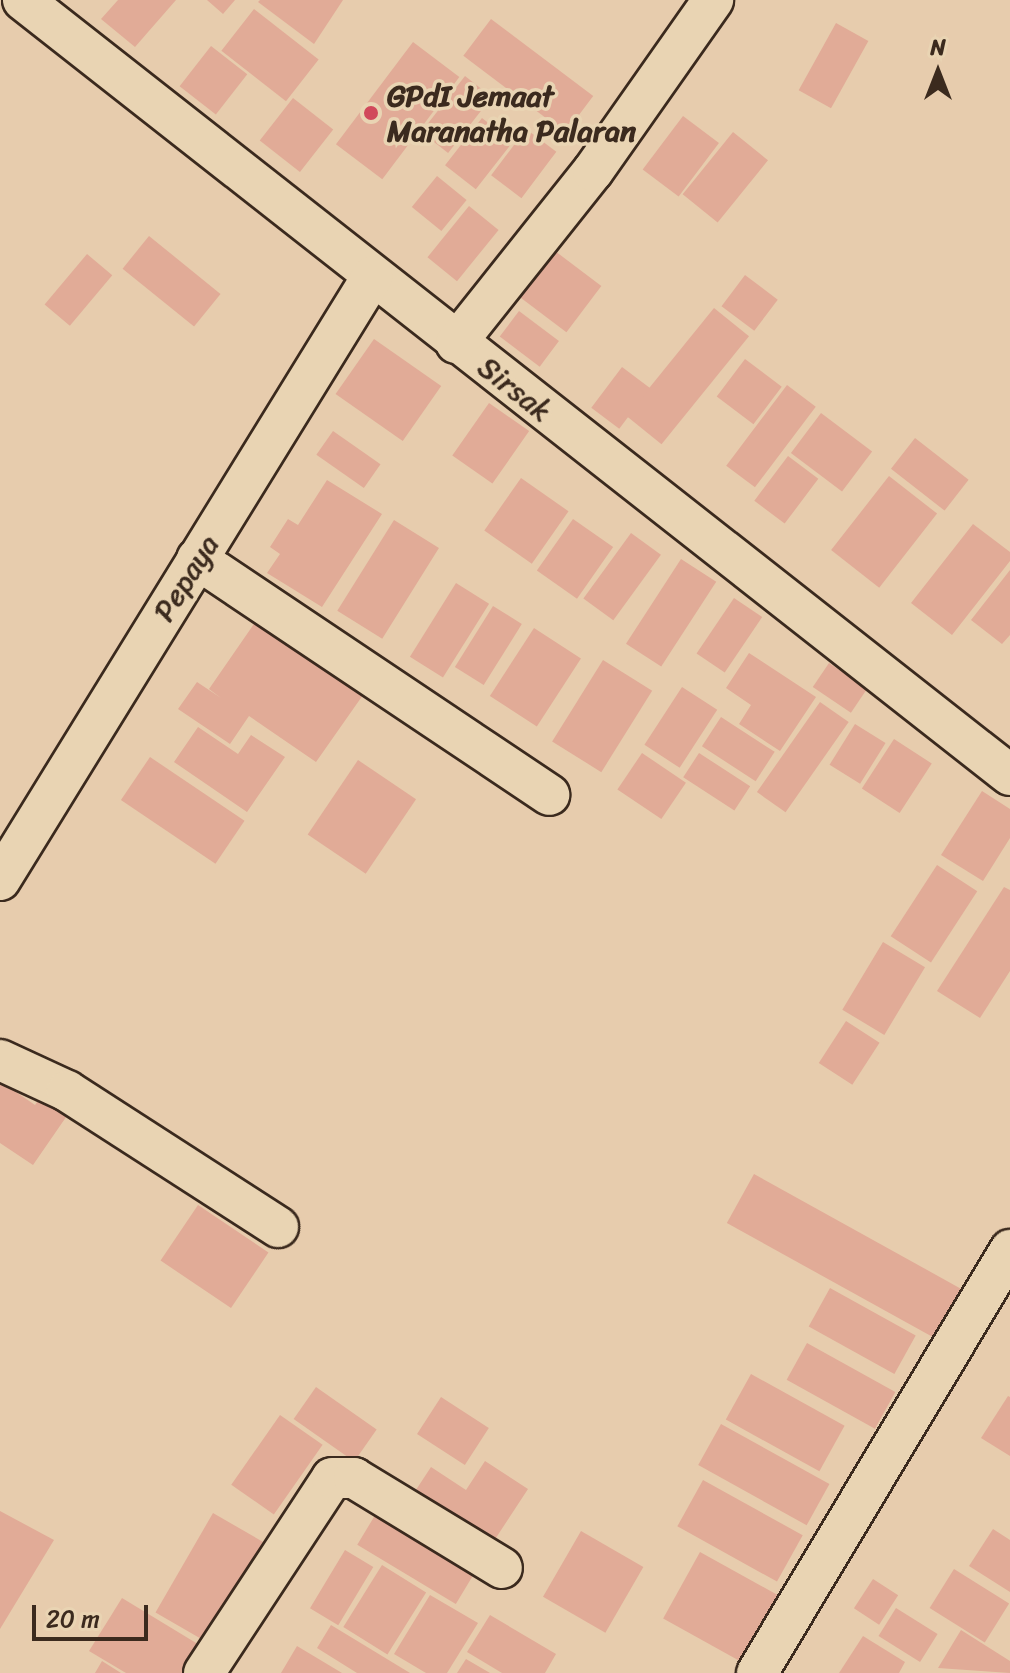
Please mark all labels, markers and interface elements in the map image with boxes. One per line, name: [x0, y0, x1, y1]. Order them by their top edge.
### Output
text: N: [930, 28, 946, 67]
north arrow: [898, 32, 978, 112]
place label: GPdI Jemaat Maranatha Palaran: [387, 78, 636, 148]
marker: GPdI Jemaat Maranatha Palaran: [362, 104, 380, 122]
street label: Sirsak: [471, 349, 559, 429]
street label: Pepaya: [146, 528, 226, 628]
scale bar: [36, 1589, 152, 1639]
text: 20 m: [46, 1598, 100, 1640]

